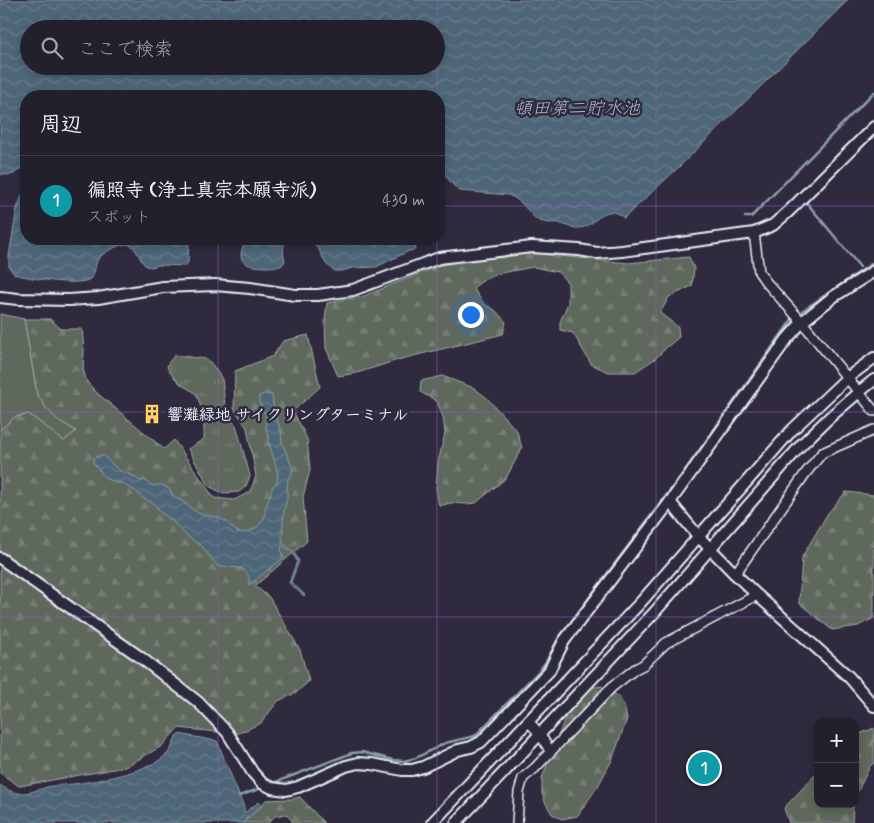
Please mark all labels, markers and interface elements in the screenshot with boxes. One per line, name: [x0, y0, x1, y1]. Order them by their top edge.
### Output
search box: [20, 20, 445, 75]
icon: search: [38, 34, 66, 62]
text: ここで検索: [78, 37, 173, 62]
water label: 頓田第二貯水池: [514, 97, 641, 121]
text: 周辺: [40, 111, 82, 139]
text: 徧照寺 (浄土真宗本願寺派): [87, 178, 316, 203]
text: 1: [52, 190, 60, 211]
text: 430 m: [382, 190, 425, 211]
text: スポット: [87, 207, 151, 228]
your location: [458, 302, 484, 328]
building icon: 響灘緑地 サイクリングターミナル: [141, 403, 163, 425]
place label: 響灘緑地 サイクリングターミナル: [167, 405, 409, 426]
map controls: [814, 718, 859, 808]
button: +: [814, 718, 859, 763]
pin: 1: [688, 749, 720, 787]
button: −: [814, 763, 859, 808]

